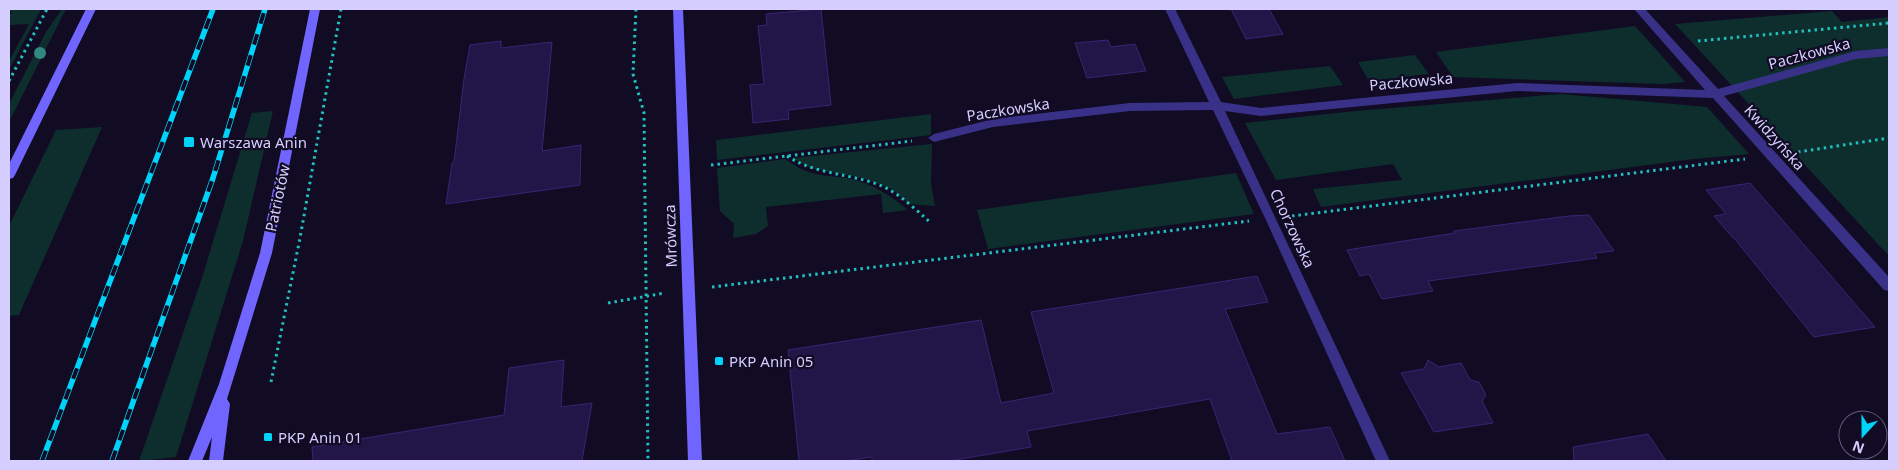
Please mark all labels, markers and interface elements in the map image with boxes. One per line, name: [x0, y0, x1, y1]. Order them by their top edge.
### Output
street label: Paczkowska: [1766, 32, 1852, 74]
street label: Paczkowska: [1368, 67, 1454, 95]
street label: Paczkowska: [965, 93, 1051, 125]
street label: Kwidzyńska: [1740, 100, 1810, 174]
place label: Warszawa Anin: [200, 132, 307, 152]
marker: Warszawa Anin: [182, 135, 196, 149]
street label: Patriotów: [260, 162, 294, 233]
street label: Chorzowska: [1266, 185, 1320, 271]
street label: Mrówcza: [659, 204, 681, 268]
place label: PKP Anin 05: [729, 351, 813, 371]
marker: PKP Anin 05: [713, 355, 725, 367]
north arrow: [1838, 410, 1888, 460]
place label: PKP Anin 01: [278, 427, 362, 447]
marker: PKP Anin 01: [262, 431, 274, 443]
text: N: [1849, 437, 1867, 459]

